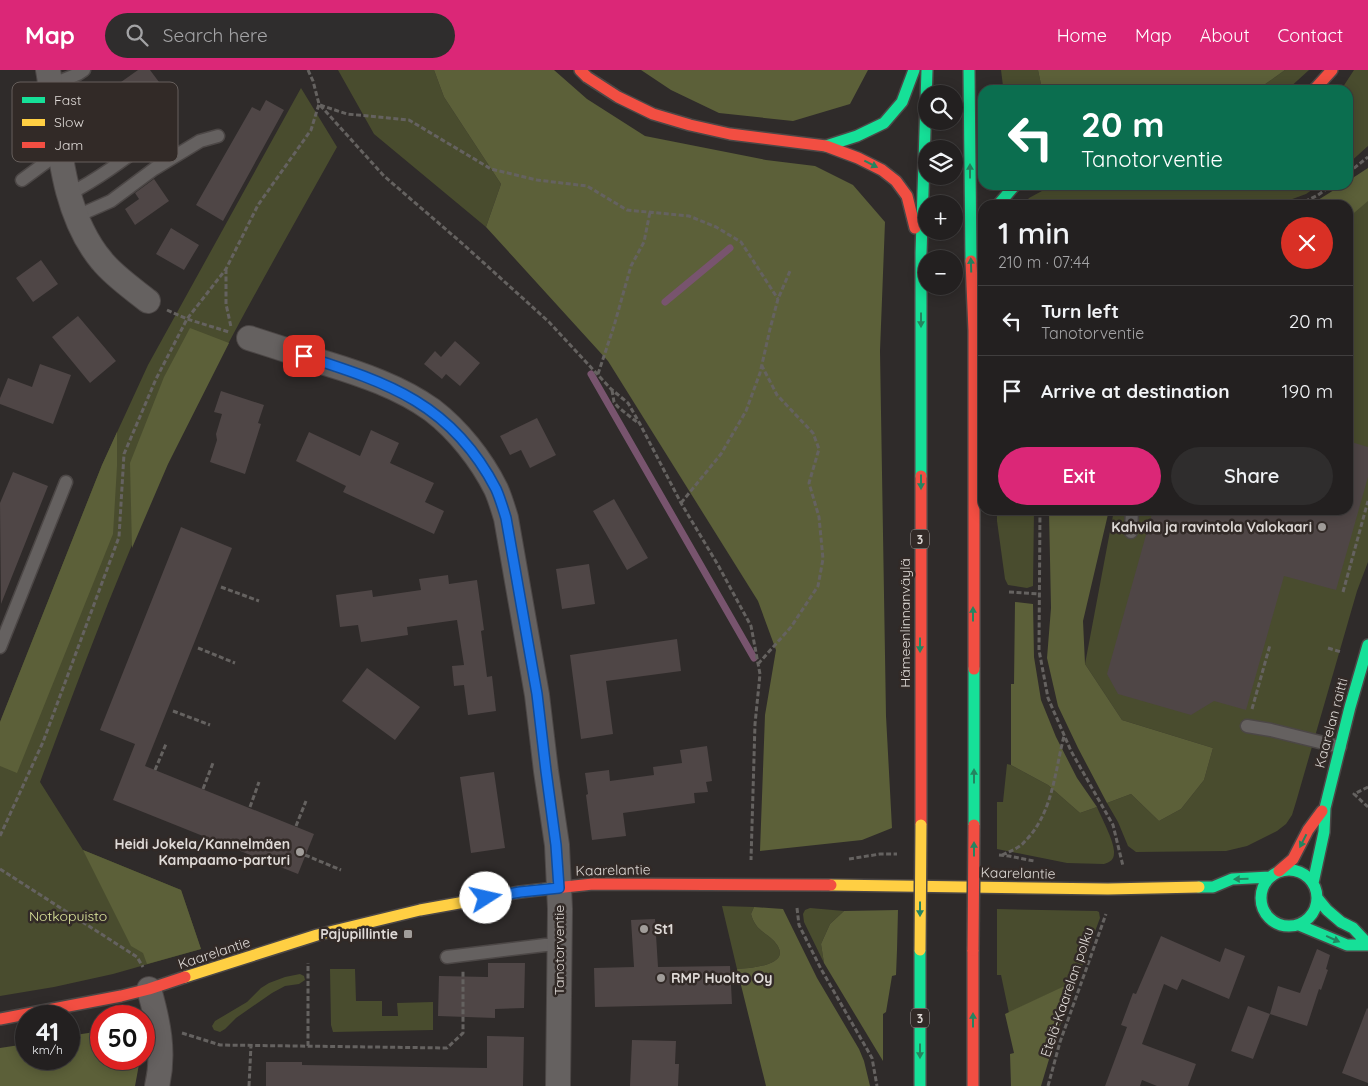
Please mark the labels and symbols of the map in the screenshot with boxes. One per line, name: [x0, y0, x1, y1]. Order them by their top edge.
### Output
legend: [12, 82, 178, 162]
text: Fast: [54, 91, 82, 109]
text: Slow: [54, 113, 84, 131]
text: Jam: [54, 136, 83, 154]
one-way arrow: [864, 160, 878, 168]
one-way arrow: [966, 163, 974, 179]
one-way arrow: [967, 256, 975, 272]
one-way arrow: [917, 312, 925, 328]
pin: [283, 335, 325, 377]
one-way arrow: [917, 474, 925, 490]
place label: Kahvila ja ravintola Valokaari: [1111, 518, 1312, 536]
marker: Kahvila ja ravintola Valokaari: [1316, 521, 1328, 533]
road number: 3: [911, 529, 929, 548]
street label: Hämeenlinnanväylä: [896, 558, 914, 688]
one-way arrow: [969, 606, 977, 622]
one-way arrow: [916, 637, 924, 653]
street label: Kaarelan raitti: [1310, 676, 1352, 770]
one-way arrow: [970, 768, 978, 784]
one-way arrow: [1299, 834, 1307, 848]
place label: Heidi Jokela/Kannelmäen Kampaamo-parturi: [114, 835, 290, 869]
one-way arrow: [970, 841, 978, 857]
marker: Heidi Jokela/Kannelmäen Kampaamo-parturi: [294, 846, 306, 858]
street label: Kaarelantie: [575, 860, 651, 880]
street label: Kaarelantie: [980, 863, 1056, 883]
position arrow: [459, 871, 511, 923]
one-way arrow: [1232, 875, 1248, 883]
one-way arrow: [916, 901, 924, 917]
street label: Tanotorventie: [550, 905, 568, 995]
park label: Notkopuisto: [29, 907, 107, 925]
place label: St1: [654, 920, 674, 938]
marker: St1: [638, 923, 650, 935]
place label: Pajupillintie: [320, 925, 398, 943]
street label: Etelä-Kaarelan polku: [1036, 925, 1098, 1059]
marker: Pajupillintie: [402, 928, 414, 940]
street label: Kaarelantie: [176, 933, 253, 973]
one-way arrow: [1326, 935, 1340, 943]
place label: RMP Huolto Oy: [671, 969, 772, 987]
marker: RMP Huolto Oy: [655, 972, 667, 984]
speed limit sign: 50: [90, 1005, 155, 1070]
road number: 3: [911, 1008, 929, 1028]
one-way arrow: [969, 1012, 977, 1028]
one-way arrow: [916, 1043, 924, 1059]

